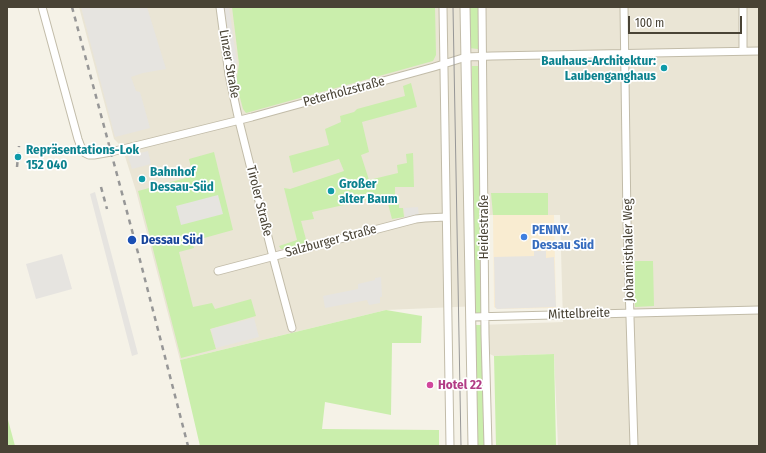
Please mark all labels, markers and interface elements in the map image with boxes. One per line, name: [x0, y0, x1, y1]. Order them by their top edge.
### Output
scale bar: [630, 8, 744, 34]
text: 100 m: [635, 16, 664, 30]
street label: Linzer Straße: [215, 28, 243, 100]
place label: Bauhaus-Architektur: Laubenganghaus: [541, 53, 656, 84]
marker: Bauhaus-Architektur: Laubenganghaus: [659, 63, 669, 73]
street label: Peterholzstraße: [301, 74, 387, 110]
place label: Repräsentations-Lok 152 040: [26, 142, 139, 173]
marker: Repräsentations-Lok 152 040: [13, 152, 23, 162]
place label: Bahnhof Dessau-Süd: [150, 164, 214, 195]
street label: Tiroler Straße: [243, 164, 275, 238]
marker: Bahnhof Dessau-Süd: [137, 174, 147, 184]
place label: Großer alter Baum: [339, 176, 398, 207]
marker: Großer alter Baum: [326, 186, 336, 196]
street label: Heidestraße: [476, 195, 492, 259]
street label: Johannisthaler Weg: [620, 198, 638, 302]
street label: Salzburger Straße: [284, 221, 378, 261]
place label: PENNY. Dessau Süd: [532, 222, 594, 253]
place label: Dessau Süd: [141, 232, 203, 248]
marker: PENNY. Dessau Süd: [519, 232, 529, 242]
marker: Dessau Süd: [126, 234, 138, 246]
street label: Mittelbreite: [548, 305, 610, 323]
place label: Hotel 22: [438, 377, 482, 393]
marker: Hotel 22: [425, 380, 435, 390]

